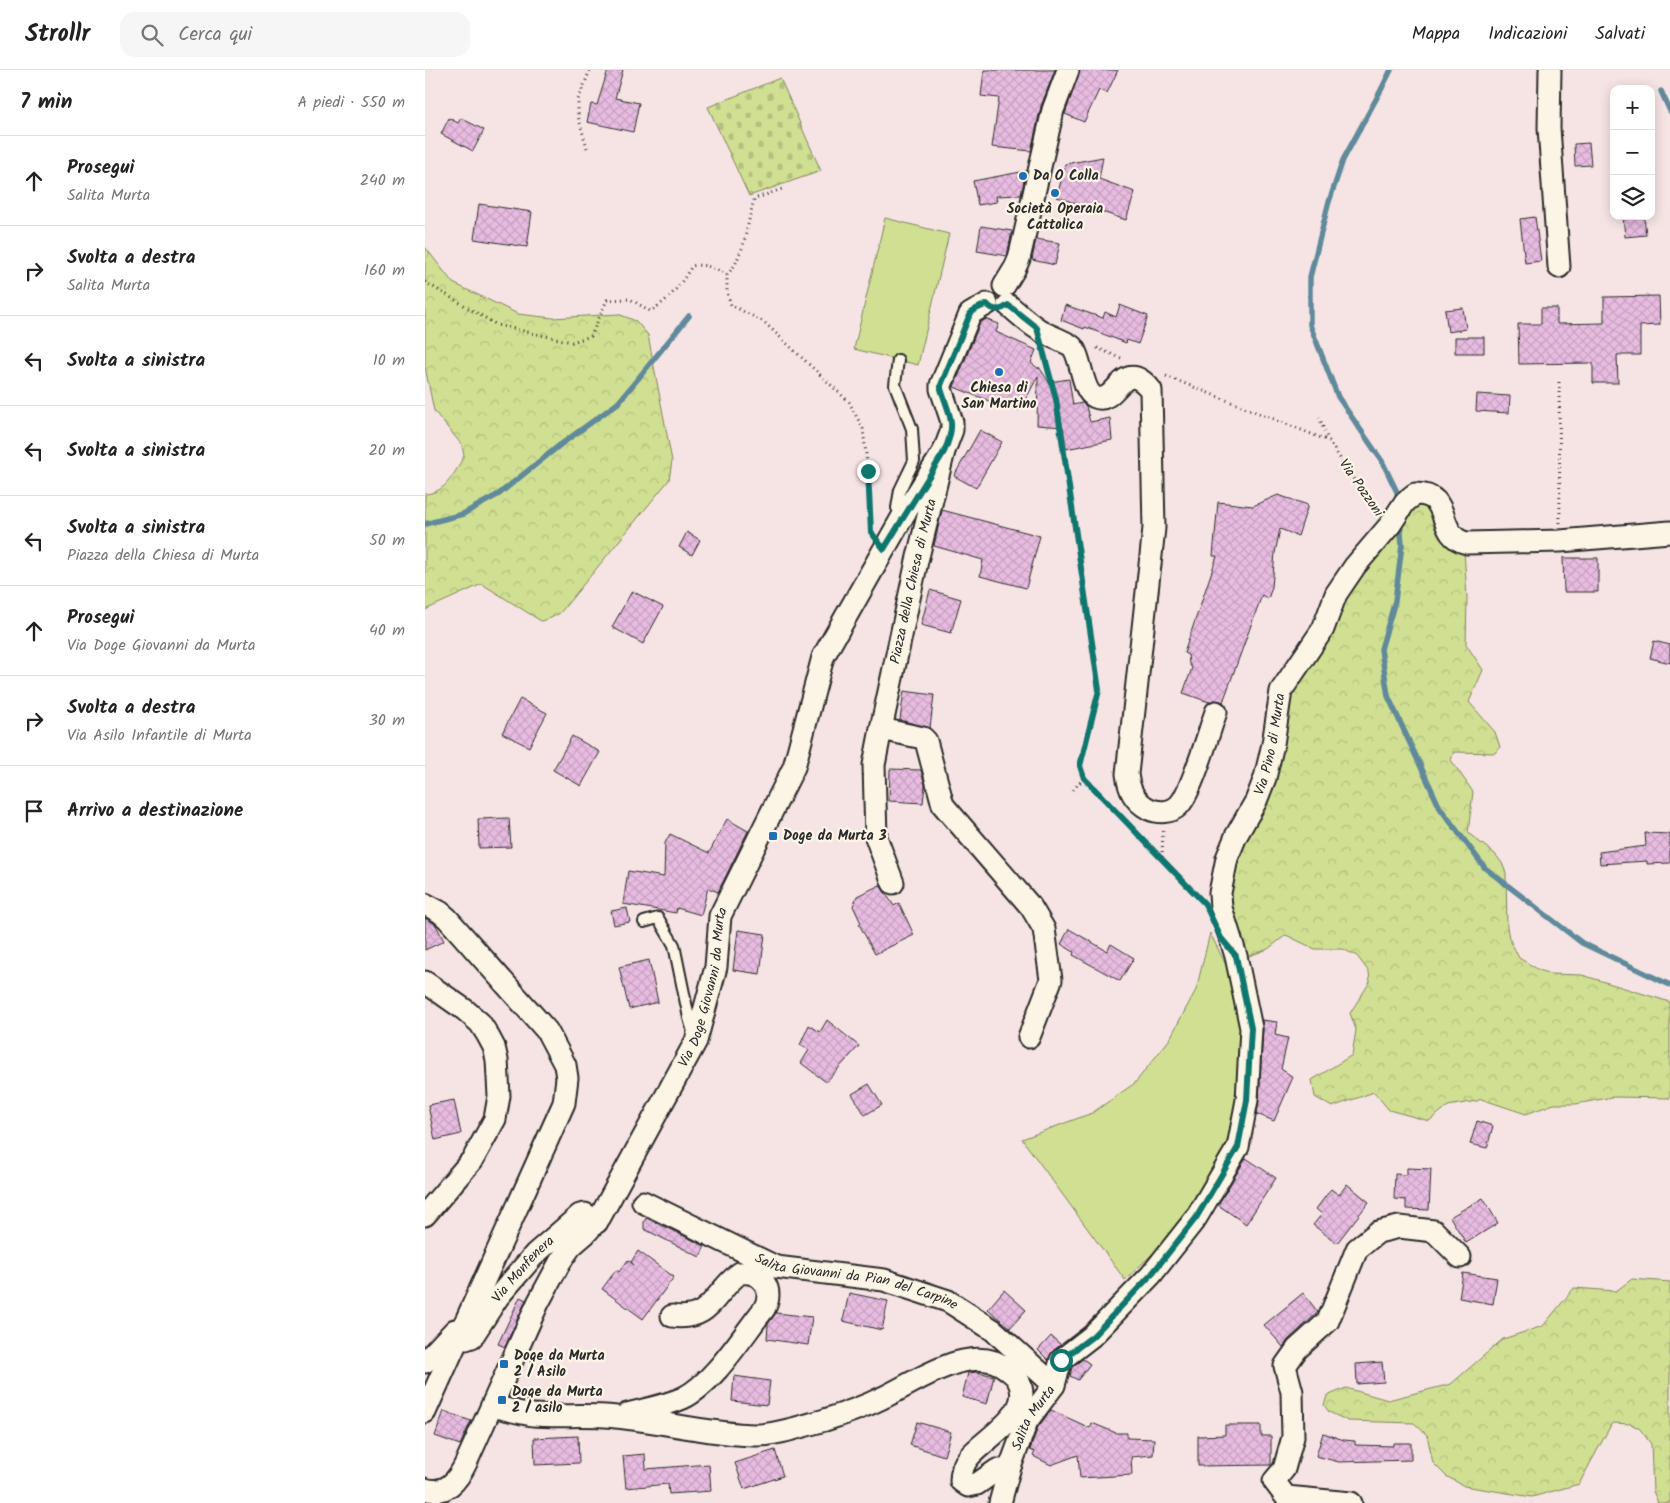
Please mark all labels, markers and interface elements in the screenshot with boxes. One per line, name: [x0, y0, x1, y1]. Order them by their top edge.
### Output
search box: [120, 12, 470, 57]
text: Strollr: [25, 15, 90, 54]
text: Cerca qui: [178, 20, 252, 50]
text: Mappa: [1412, 20, 1460, 49]
text: Indicazioni: [1488, 20, 1567, 49]
text: Salvati: [1595, 20, 1645, 49]
icon: search: [138, 21, 166, 49]
map controls: [1610, 85, 1655, 220]
button: +: [1610, 85, 1655, 130]
text: 7 min: [20, 86, 72, 119]
text: A piedi · 550 m: [297, 90, 405, 115]
button: −: [1610, 130, 1655, 175]
text: Prosegui: [67, 153, 134, 183]
place label: Da O Colla: [1033, 165, 1099, 187]
icon: ahead: [20, 167, 48, 195]
text: 240 m: [360, 168, 405, 193]
marker: Da O Colla: [1017, 170, 1029, 182]
button: layers: [1610, 175, 1655, 220]
text: Salita Murta: [67, 183, 150, 208]
marker: Società Operaia Cattolica: [1049, 187, 1061, 199]
place label: Società Operaia Cattolica: [1007, 198, 1103, 236]
text: Svolta a destra: [67, 243, 195, 273]
icon: right: [20, 257, 48, 285]
text: 160 m: [364, 258, 405, 283]
text: Salita Murta: [67, 273, 150, 298]
text: Svolta a sinistra: [67, 346, 205, 376]
icon: left: [20, 347, 48, 375]
text: 10 m: [373, 348, 405, 373]
marker: Chiesa di San Martino: [993, 366, 1005, 378]
place label: Chiesa di San Martino: [962, 377, 1037, 415]
text: Svolta a sinistra: [67, 436, 205, 466]
icon: left: [20, 437, 48, 465]
text: 20 m: [369, 438, 405, 463]
street label: Via Pozzoni: [1333, 455, 1389, 522]
route end: [857, 460, 880, 483]
street label: Piazza della Chiesa di Murta: [884, 496, 943, 666]
text: Svolta a sinistra: [67, 513, 205, 543]
icon: left: [20, 527, 48, 555]
text: 50 m: [369, 528, 405, 553]
text: Piazza della Chiesa di Murta: [67, 543, 259, 568]
text: Prosegui: [67, 603, 134, 633]
icon: ahead: [20, 617, 48, 645]
text: 40 m: [369, 618, 405, 643]
text: Via Doge Giovanni da Murta: [67, 633, 256, 658]
street label: Via Pino di Murta: [1248, 692, 1292, 799]
text: Svolta a destra: [67, 693, 195, 723]
icon: right: [20, 707, 48, 735]
text: 30 m: [369, 708, 405, 733]
text: Via Asilo Infantile di Murta: [67, 723, 252, 748]
text: Arrivo a destinazione: [67, 796, 243, 826]
icon: arrive: [20, 797, 48, 825]
place label: Doge da Murta 3: [783, 825, 887, 847]
marker: Doge da Murta 3: [767, 830, 779, 842]
street label: Via Doge Giovanni da Murta: [673, 903, 734, 1071]
street label: Via Monfenera: [486, 1231, 560, 1307]
street label: Salita Giovanni da Pian del Carpine: [751, 1247, 963, 1316]
place label: Doge da Murta 2 / Asilo: [514, 1345, 605, 1383]
route start: [1050, 1349, 1073, 1372]
marker: Doge da Murta 2 / Asilo: [498, 1358, 510, 1370]
place label: Doge da Murta 2 / asilo: [512, 1381, 603, 1419]
street label: Salita Murta: [1006, 1381, 1061, 1454]
marker: Doge da Murta 2 / asilo: [496, 1394, 508, 1406]

